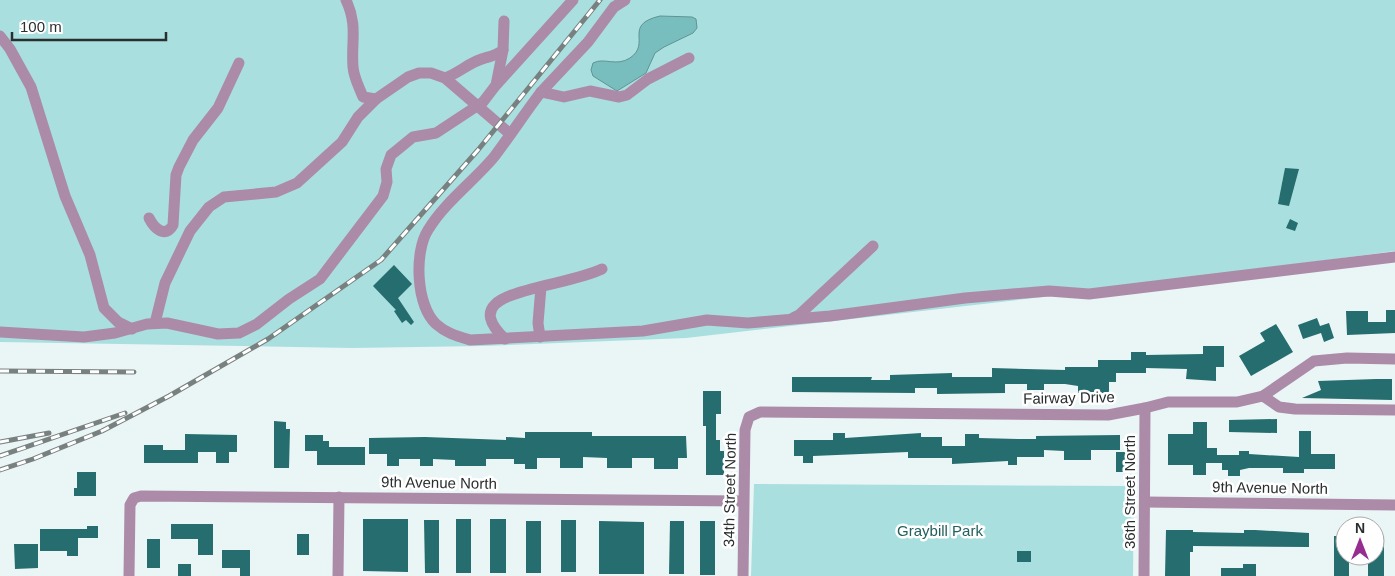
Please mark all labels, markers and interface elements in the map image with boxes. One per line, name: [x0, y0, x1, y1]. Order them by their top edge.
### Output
scale bar: [12, 10, 166, 42]
text: 100 m: [20, 18, 62, 35]
street label: Fairway Drive: [1023, 388, 1115, 407]
street label: 34th Street North: [720, 433, 739, 547]
street label: 36th Street North: [1121, 435, 1138, 549]
street label: 9th Avenue North: [381, 473, 497, 492]
street label: 9th Avenue North: [1212, 478, 1328, 497]
north arrow: [1335, 516, 1385, 566]
text: N: [1355, 520, 1365, 536]
park label: Graybill Park: [897, 522, 983, 539]

